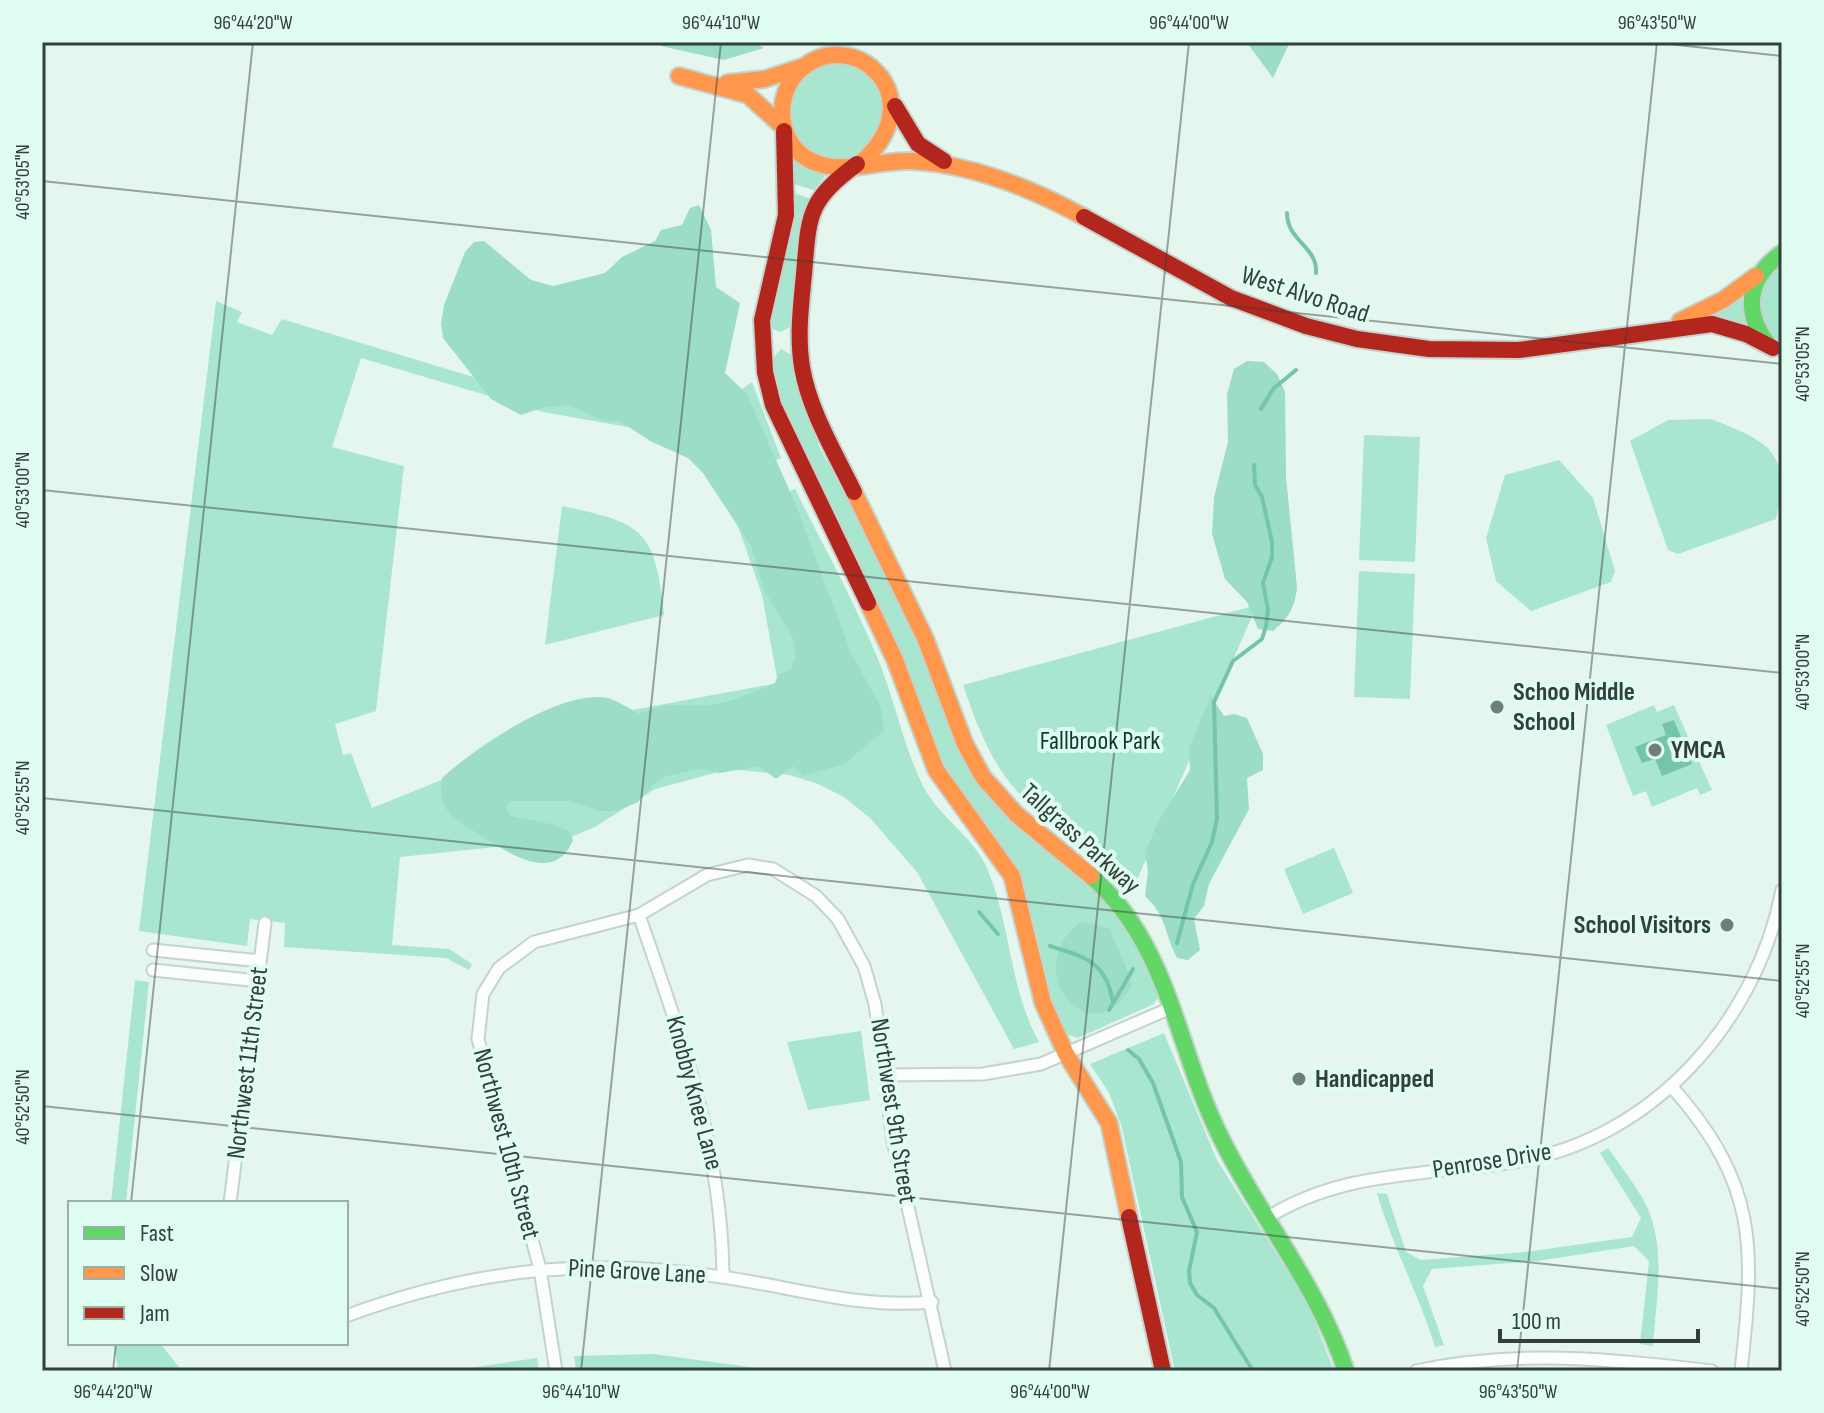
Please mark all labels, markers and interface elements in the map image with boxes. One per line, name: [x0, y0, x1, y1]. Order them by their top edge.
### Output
text: 96°44'20"W: [213, 11, 293, 35]
text: 96°44'10"W: [682, 11, 760, 35]
text: 96°44'00"W: [1149, 11, 1229, 35]
text: 96°43'50"W: [1618, 11, 1696, 35]
text: 40°53'05"N: [11, 144, 35, 220]
street label: West Alvo Road: [1237, 260, 1373, 330]
text: 40°53'05"N: [1791, 326, 1815, 402]
text: 40°53'00"N: [11, 452, 35, 528]
text: 40°53'00"N: [1791, 634, 1815, 710]
place label: Schoo Middle School: [1513, 677, 1635, 738]
marker: Schoo Middle School: [1488, 698, 1506, 716]
park label: Fallbrook Park: [1040, 726, 1160, 757]
place label: YMCA: [1671, 735, 1726, 766]
marker: YMCA: [1646, 741, 1664, 759]
text: 40°52'55"N: [11, 761, 35, 835]
street label: Tallgrass Parkway: [1014, 777, 1146, 901]
place label: School Visitors: [1574, 910, 1711, 941]
marker: School Visitors: [1718, 916, 1736, 934]
text: 40°52'55"N: [1791, 944, 1815, 1018]
street label: Northwest 11th Street: [221, 965, 275, 1161]
street label: Knobby Knee Lane: [659, 1013, 729, 1173]
street label: Northwest 9th Street: [863, 1016, 923, 1206]
street label: Northwest 10th Street: [466, 1045, 546, 1243]
place label: Handicapped: [1315, 1064, 1434, 1095]
text: 40°52'50"N: [11, 1069, 35, 1145]
marker: Handicapped: [1290, 1070, 1308, 1088]
street label: Penrose Drive: [1430, 1136, 1554, 1186]
legend: [68, 1201, 348, 1345]
text: Fast: [140, 1219, 174, 1248]
text: 40°52'50"N: [1791, 1251, 1815, 1327]
street label: Pine Grove Lane: [567, 1253, 707, 1291]
text: Slow: [140, 1259, 178, 1288]
scale bar: [1500, 1293, 1698, 1343]
text: Jam: [139, 1299, 170, 1328]
text: 100 m: [1512, 1307, 1561, 1336]
text: 96°44'20"W: [73, 1380, 153, 1404]
text: 96°44'10"W: [542, 1380, 620, 1404]
text: 96°44'00"W: [1010, 1380, 1090, 1404]
text: 96°43'50"W: [1479, 1380, 1557, 1404]

